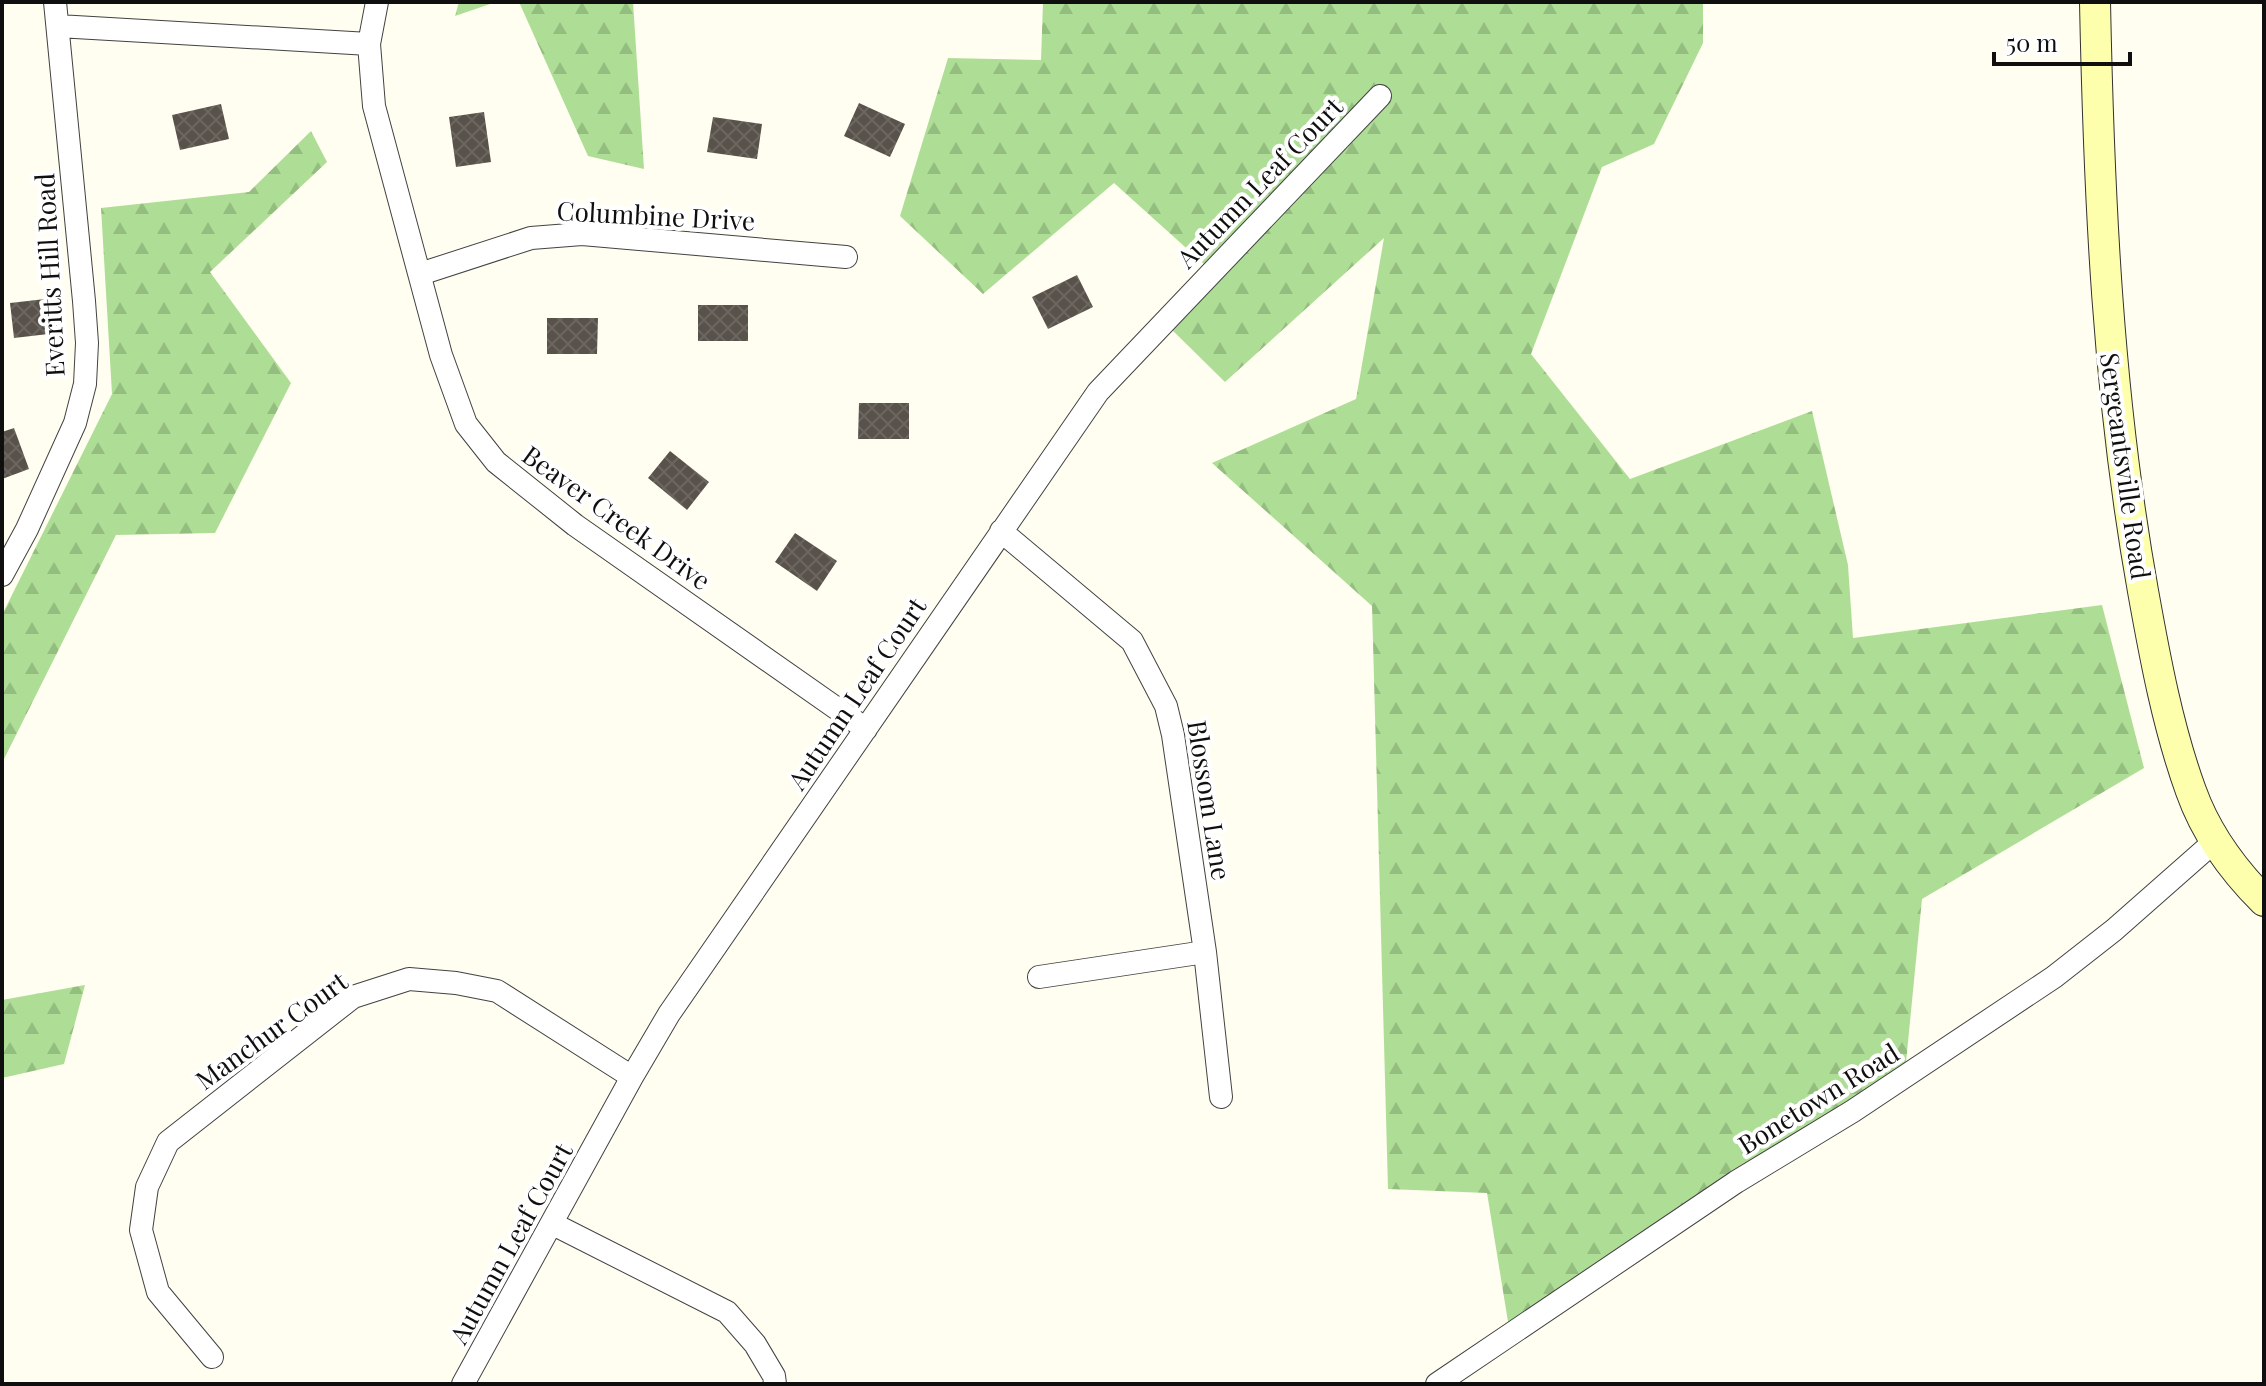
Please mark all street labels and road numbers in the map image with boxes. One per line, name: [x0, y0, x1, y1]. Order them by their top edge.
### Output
street label: Autumn Leaf Court: [1168, 88, 1350, 276]
street label: Everitts Hill Road: [26, 172, 72, 378]
street label: Columbine Drive: [556, 192, 756, 238]
street label: Sergeantsville Road: [2093, 350, 2159, 582]
street label: Beaver Creek Drive: [516, 437, 718, 597]
street label: Autumn Leaf Court: [778, 589, 934, 797]
street label: Blossom Lane: [1180, 718, 1240, 882]
street label: Manchur Court: [188, 963, 355, 1097]
street label: Bonetown Road: [1731, 1035, 1905, 1161]
street label: Autumn Leaf Court: [440, 1136, 580, 1351]

